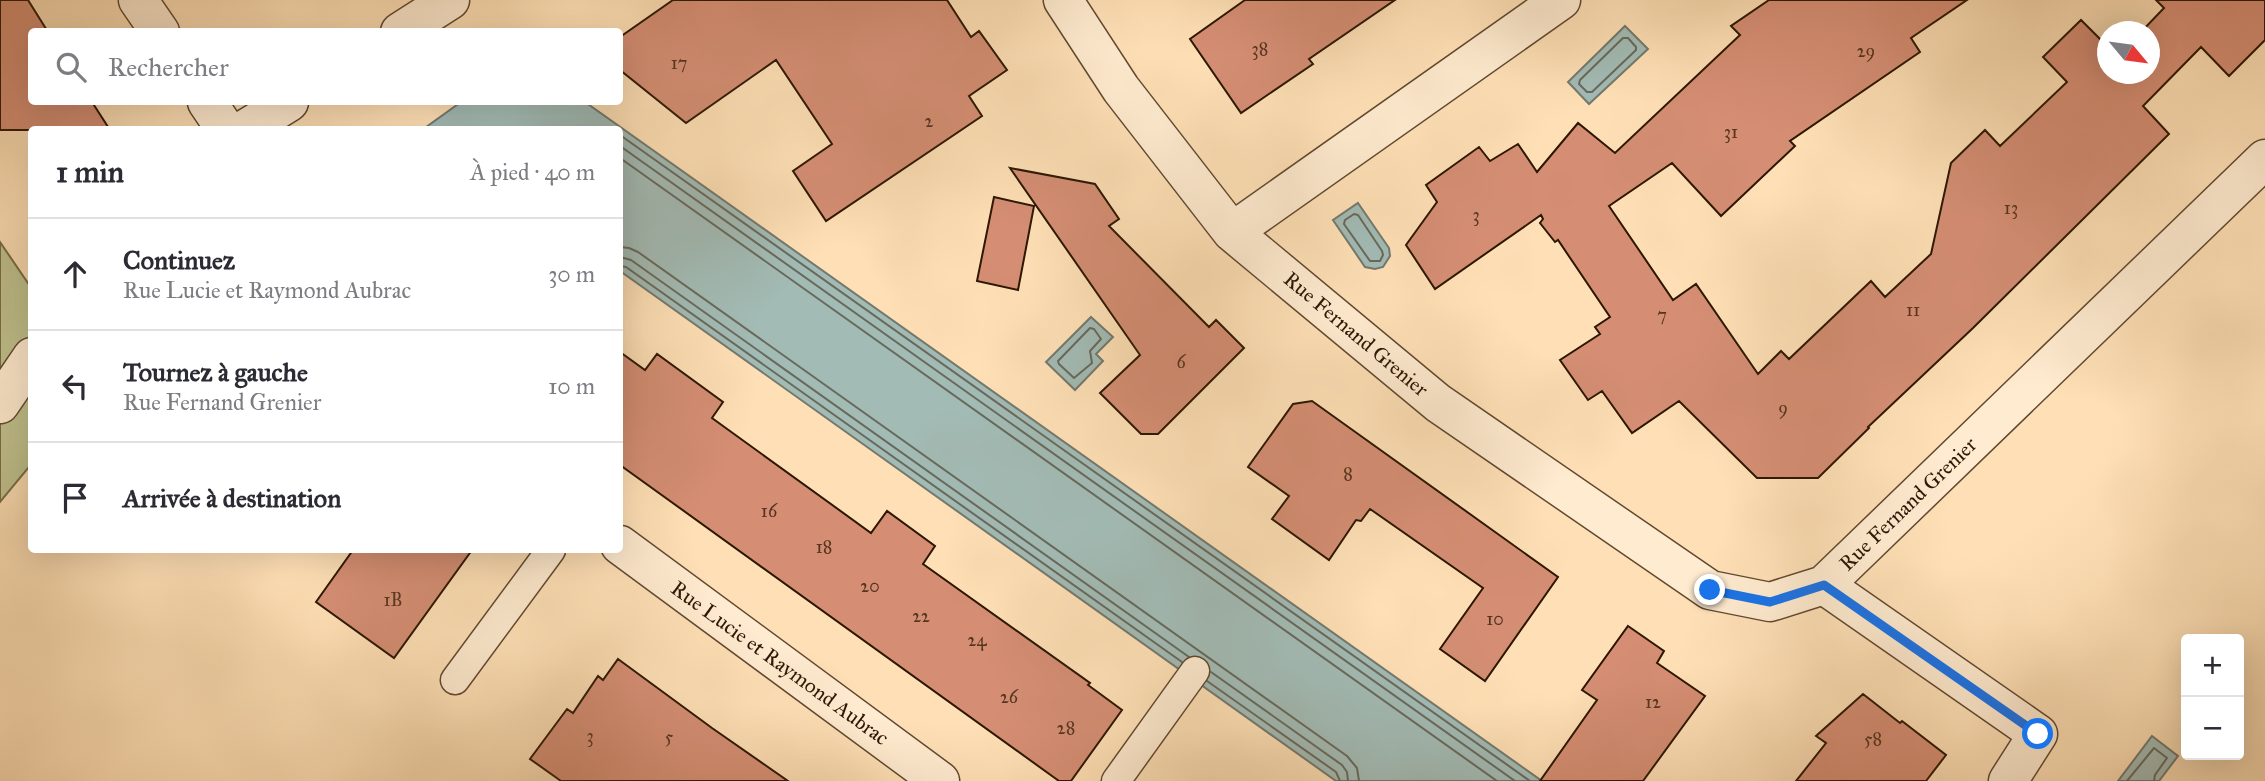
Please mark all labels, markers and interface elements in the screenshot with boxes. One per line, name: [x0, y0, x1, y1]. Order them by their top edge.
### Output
north arrow: [2097, 21, 2160, 84]
search box: [28, 28, 623, 105]
house number: 38: [1252, 38, 1268, 60]
house number: 29: [1857, 40, 1875, 62]
icon: search: [52, 48, 90, 86]
text: Rechercher: [108, 51, 229, 83]
house number: 17: [671, 52, 687, 74]
house number: 2: [925, 110, 934, 132]
house number: 31: [1724, 121, 1738, 143]
text: 1 min: [56, 154, 124, 190]
text: À pied · 40 m: [470, 158, 595, 186]
house number: 13: [2004, 197, 2018, 219]
house number: 3: [1472, 204, 1480, 226]
text: Continuez: [123, 244, 235, 276]
icon: ahead: [56, 255, 94, 293]
text: 30 m: [548, 260, 595, 288]
street label: Rue Fernand Grenier: [1278, 266, 1434, 402]
text: Rue Lucie et Raymond Aubrac: [123, 276, 411, 304]
house number: 11: [1906, 299, 1920, 321]
house number: 7: [1657, 304, 1667, 326]
house number: 6: [1176, 351, 1186, 373]
text: Tournez à gauche: [123, 356, 308, 388]
icon: left: [56, 367, 94, 405]
text: 10 m: [548, 372, 595, 400]
text: Rue Fernand Grenier: [123, 388, 321, 416]
house number: 9: [1778, 397, 1788, 419]
street label: Rue Fernand Grenier: [1834, 432, 1982, 576]
house number: 8: [1343, 463, 1353, 485]
icon: arrive: [56, 479, 94, 517]
text: Arrivée à destination: [123, 482, 341, 514]
house number: 16: [761, 500, 778, 522]
house number: 18: [816, 536, 832, 558]
route end: [1694, 574, 1725, 605]
street label: Rue Lucie et Raymond Aubrac: [666, 575, 894, 751]
house number: 20: [860, 575, 880, 597]
house number: 1B: [383, 589, 403, 611]
house number: 22: [912, 605, 930, 627]
house number: 10: [1486, 608, 1504, 630]
house number: 24: [968, 629, 987, 651]
map controls: [2181, 634, 2244, 760]
button: +: [2181, 634, 2244, 697]
house number: 26: [1000, 686, 1019, 708]
house number: 12: [1645, 691, 1661, 713]
button: −: [2181, 697, 2244, 760]
house number: 28: [1057, 717, 1075, 739]
route start: [2022, 718, 2053, 749]
house number: 3: [586, 725, 594, 747]
house number: 5: [665, 726, 674, 748]
house number: 58: [1864, 728, 1882, 750]

